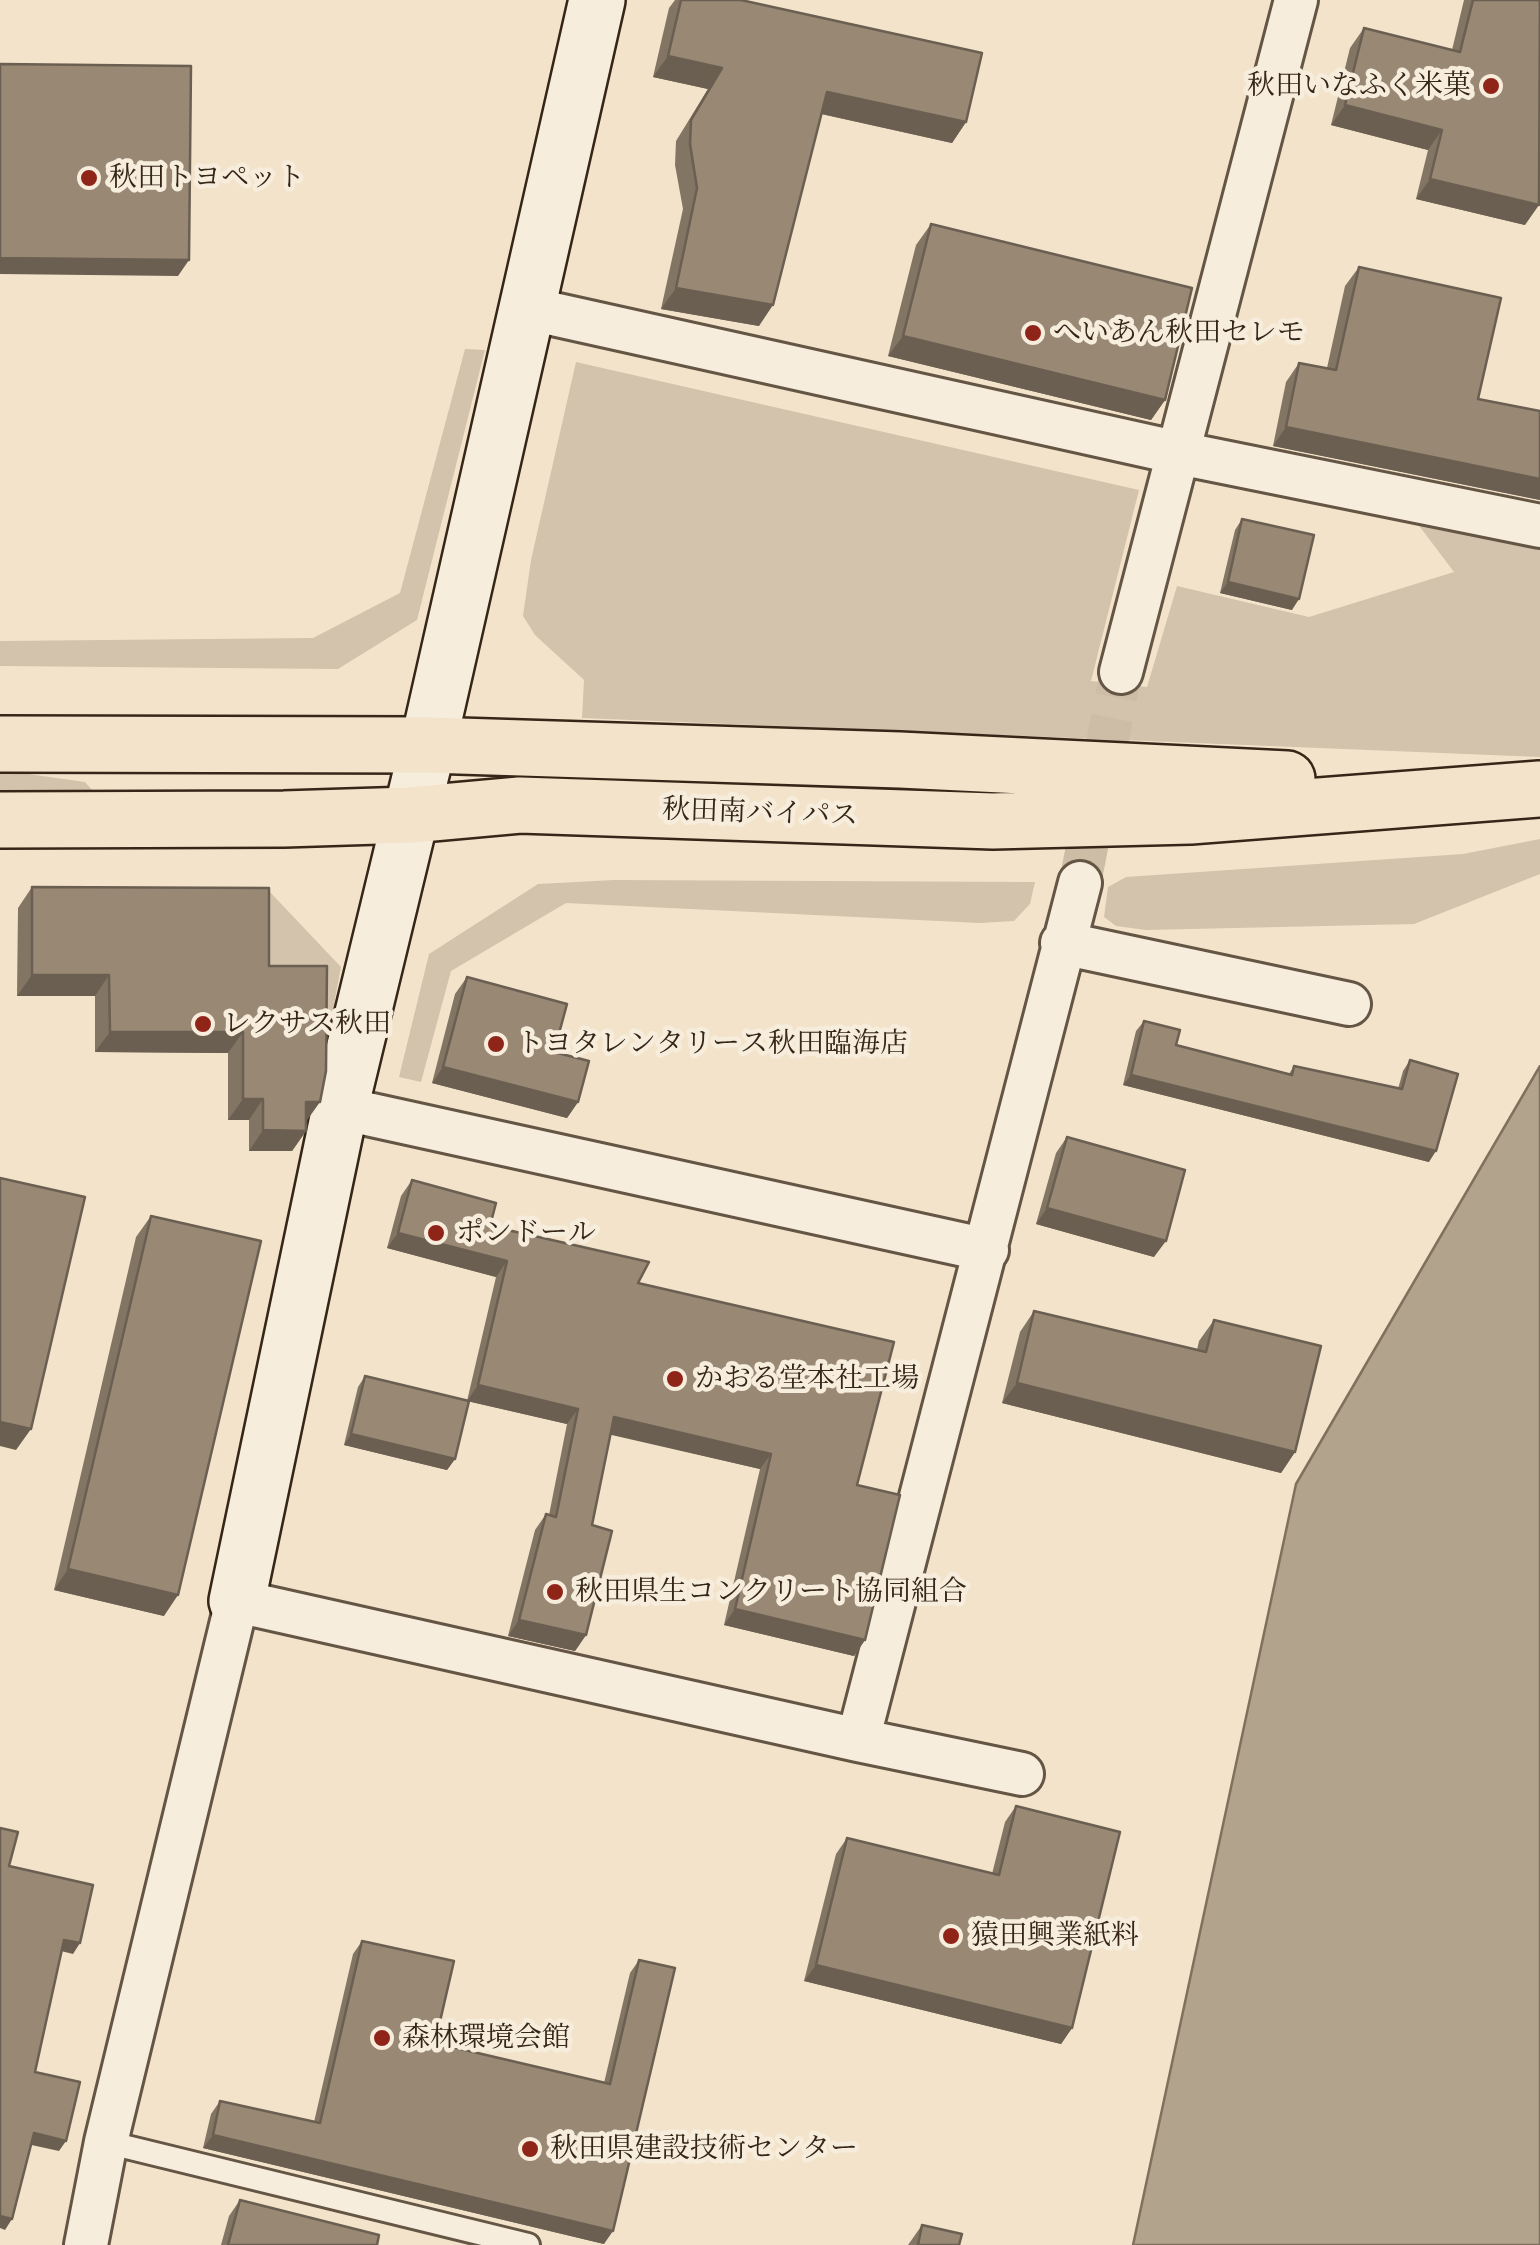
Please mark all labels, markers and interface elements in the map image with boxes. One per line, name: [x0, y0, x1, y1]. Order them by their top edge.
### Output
place label: 秋田いなふく米菓: [1247, 69, 1471, 103]
marker: 秋田いなふく米菓: [1480, 75, 1502, 97]
place label: 秋田トヨペット: [109, 161, 305, 195]
marker: 秋田トヨペット: [78, 167, 100, 189]
place label: へいあん秋田セレモ: [1053, 316, 1305, 350]
marker: へいあん秋田セレモ: [1022, 322, 1044, 344]
street label: 秋田南バイパス: [661, 793, 859, 833]
place label: レクサス秋田: [223, 1007, 391, 1041]
marker: レクサス秋田: [192, 1013, 214, 1035]
place label: トヨタレンタリース秋田臨海店: [516, 1027, 908, 1061]
marker: トヨタレンタリース秋田臨海店: [485, 1033, 507, 1055]
place label: ポンドール: [456, 1216, 596, 1250]
marker: ポンドール: [425, 1222, 447, 1244]
place label: かおる堂本社工場: [695, 1362, 919, 1396]
marker: かおる堂本社工場: [664, 1368, 686, 1390]
place label: 秋田県生コンクリート協同組合: [575, 1575, 967, 1609]
marker: 秋田県生コンクリート協同組合: [544, 1581, 566, 1603]
place label: 猿田興業紙料: [971, 1919, 1139, 1953]
marker: 猿田興業紙料: [940, 1925, 962, 1947]
place label: 森林環境会館: [402, 2021, 570, 2055]
marker: 森林環境会館: [371, 2027, 393, 2049]
place label: 秋田県建設技術センター: [550, 2132, 858, 2166]
marker: 秋田県建設技術センター: [519, 2138, 541, 2160]

